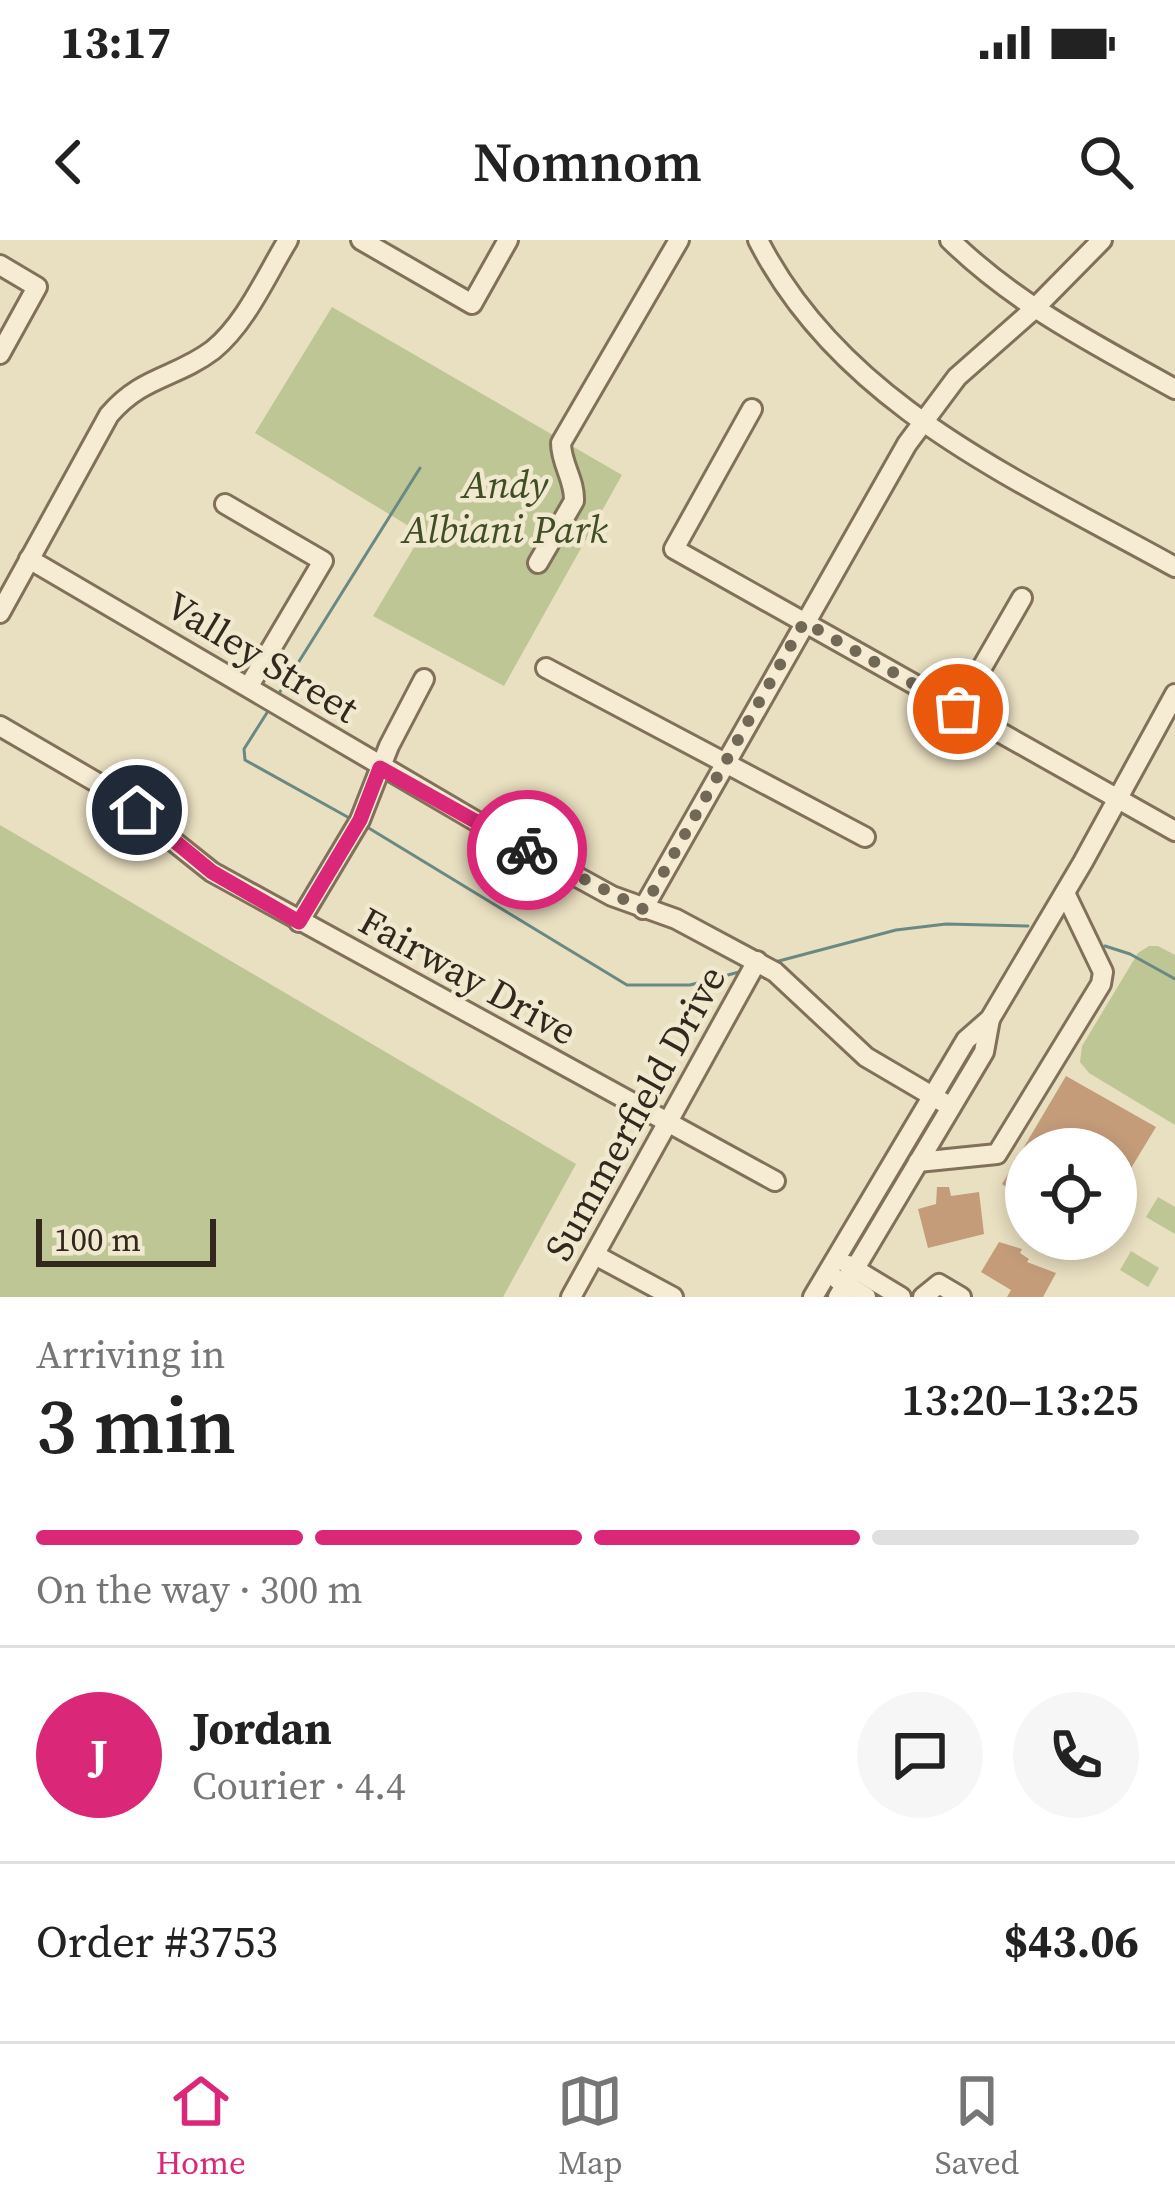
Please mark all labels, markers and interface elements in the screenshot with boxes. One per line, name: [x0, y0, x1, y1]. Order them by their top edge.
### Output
text: 13:17: [60, 11, 171, 73]
text: Nomnom: [473, 125, 702, 199]
icon: back: [36, 129, 102, 195]
icon: search: [1073, 129, 1139, 195]
park label: Andy Albiani Park: [400, 458, 608, 556]
street label: Valley Street: [156, 579, 368, 735]
pin: [907, 658, 1009, 760]
icon: bag: [925, 676, 991, 742]
pin: [86, 759, 188, 861]
icon: home: [104, 777, 170, 843]
courier: [467, 790, 587, 910]
icon: bike: [494, 817, 560, 883]
street label: Fairway Drive: [350, 894, 586, 1058]
street label: Summerfield Drive: [532, 956, 738, 1270]
map controls: [1005, 1128, 1137, 1260]
button: locate: [1005, 1128, 1137, 1260]
scale bar: [36, 1213, 216, 1266]
text: 100 m: [54, 1217, 141, 1262]
text: Arriving in: [36, 1328, 225, 1381]
text: 13:20–13:25: [901, 1368, 1139, 1430]
text: 3 min: [36, 1372, 236, 1479]
text: On the way · 300 m: [36, 1563, 363, 1616]
button: chat: [857, 1692, 983, 1818]
button: phone: [1013, 1692, 1139, 1818]
text: Jordan: [192, 1697, 332, 1759]
text: J: [90, 1724, 108, 1786]
text: Courier · 4.4: [192, 1759, 405, 1812]
text: Order #3753: [36, 1910, 278, 1972]
text: $43.06: [1004, 1910, 1139, 1972]
tab: Home: [156, 2068, 246, 2185]
tab: Map: [557, 2068, 623, 2185]
tab: Saved: [935, 2068, 1019, 2185]

